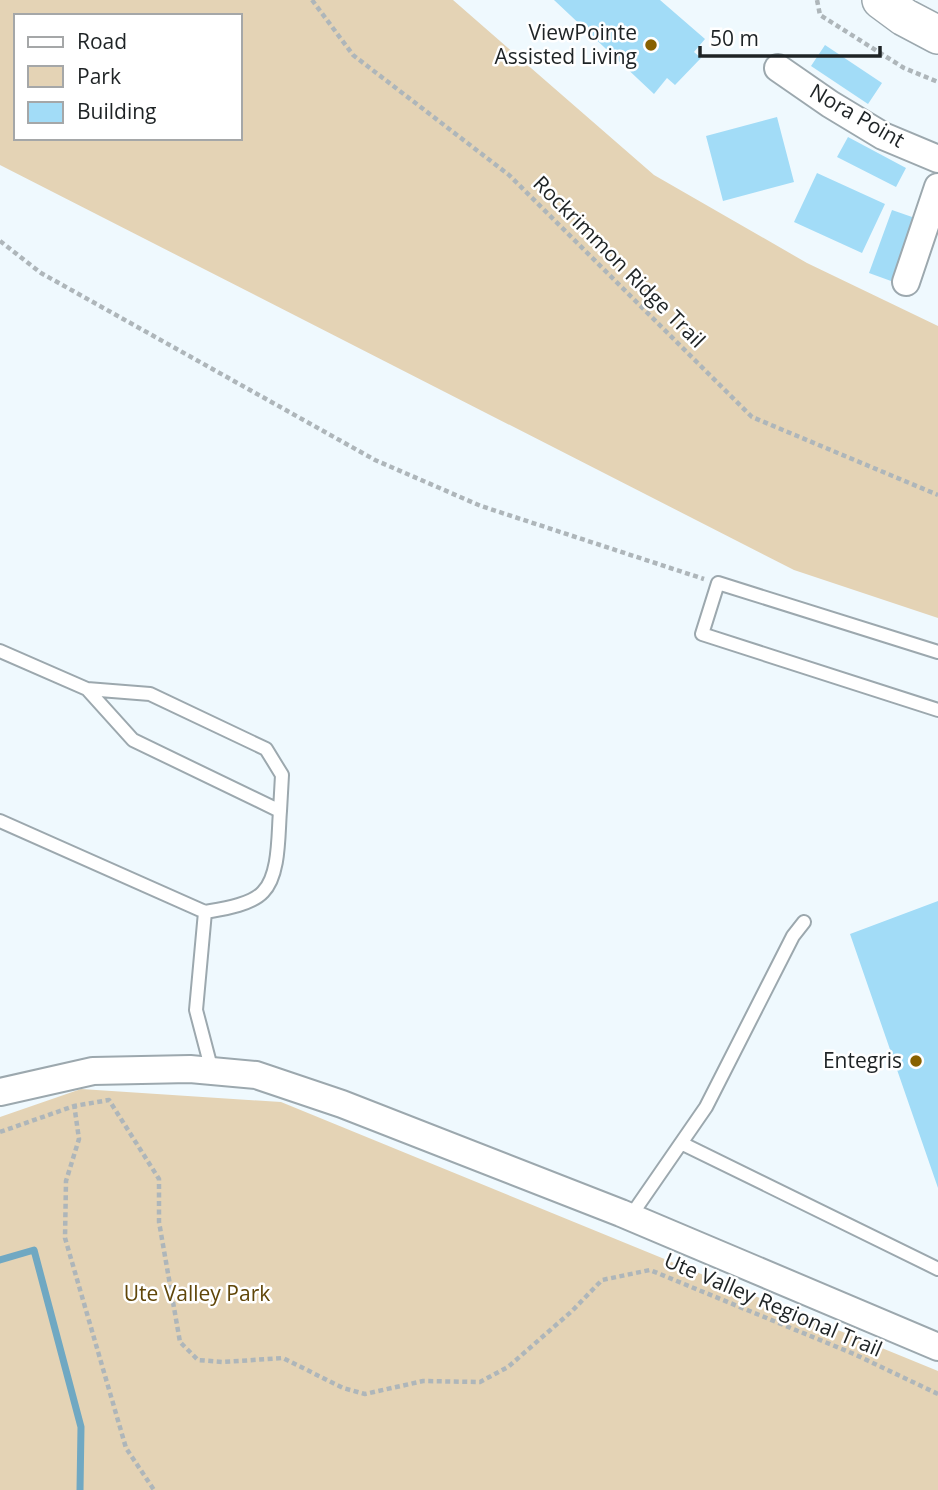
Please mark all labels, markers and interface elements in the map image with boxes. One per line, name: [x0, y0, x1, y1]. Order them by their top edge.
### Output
legend: [14, 14, 242, 140]
scale bar: [700, 14, 880, 58]
place label: ViewPointe Assisted Living: [494, 18, 637, 70]
text: 50 m: [710, 24, 759, 52]
text: Road: [77, 27, 127, 55]
marker: ViewPointe Assisted Living: [643, 37, 659, 53]
text: Park: [77, 62, 121, 90]
street label: Nora Point: [805, 77, 910, 154]
text: Building: [77, 97, 156, 125]
street label: Rockrimmon Ridge Trail: [528, 169, 712, 353]
place label: Entegris: [823, 1046, 902, 1074]
marker: Entegris: [908, 1053, 924, 1069]
street label: Ute Valley Regional Trail: [660, 1245, 887, 1363]
park label: Ute Valley Park: [124, 1279, 270, 1307]

